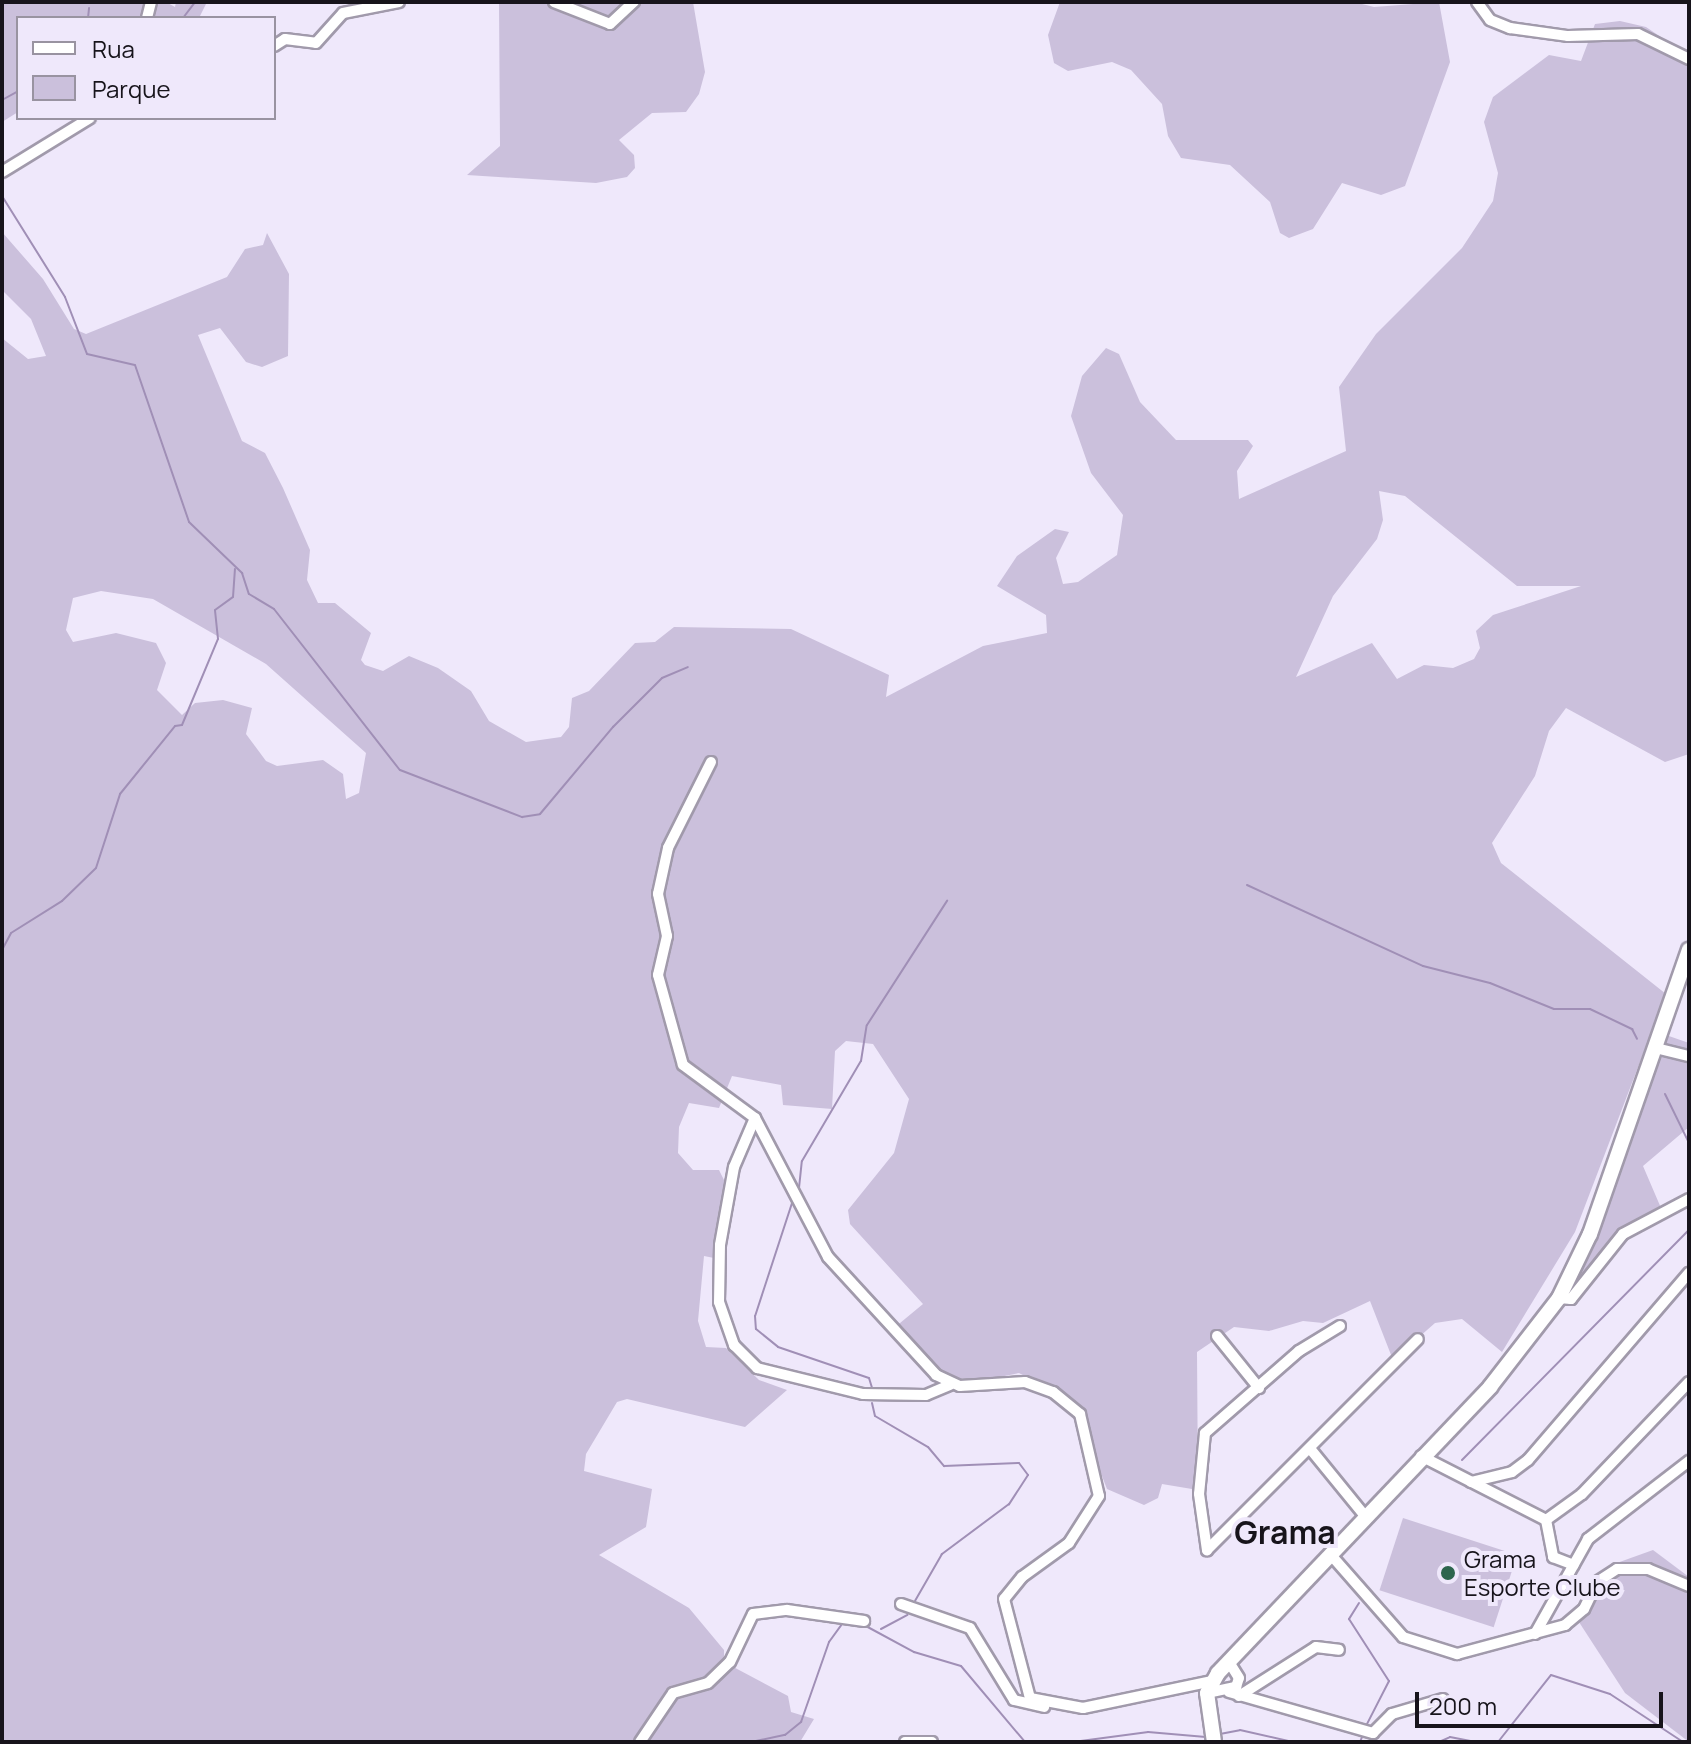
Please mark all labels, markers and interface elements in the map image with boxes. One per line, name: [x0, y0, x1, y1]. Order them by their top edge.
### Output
legend: [16, 16, 276, 120]
text: Rua: [92, 32, 135, 65]
text: Parque: [92, 72, 170, 105]
district label: Grama: [1234, 1513, 1336, 1551]
place label: Grama Esporte Clube: [1464, 1545, 1621, 1601]
marker: Grama Esporte Clube: [1439, 1564, 1457, 1582]
scale bar: [1419, 1676, 1667, 1726]
text: 200 m: [1429, 1689, 1497, 1722]

